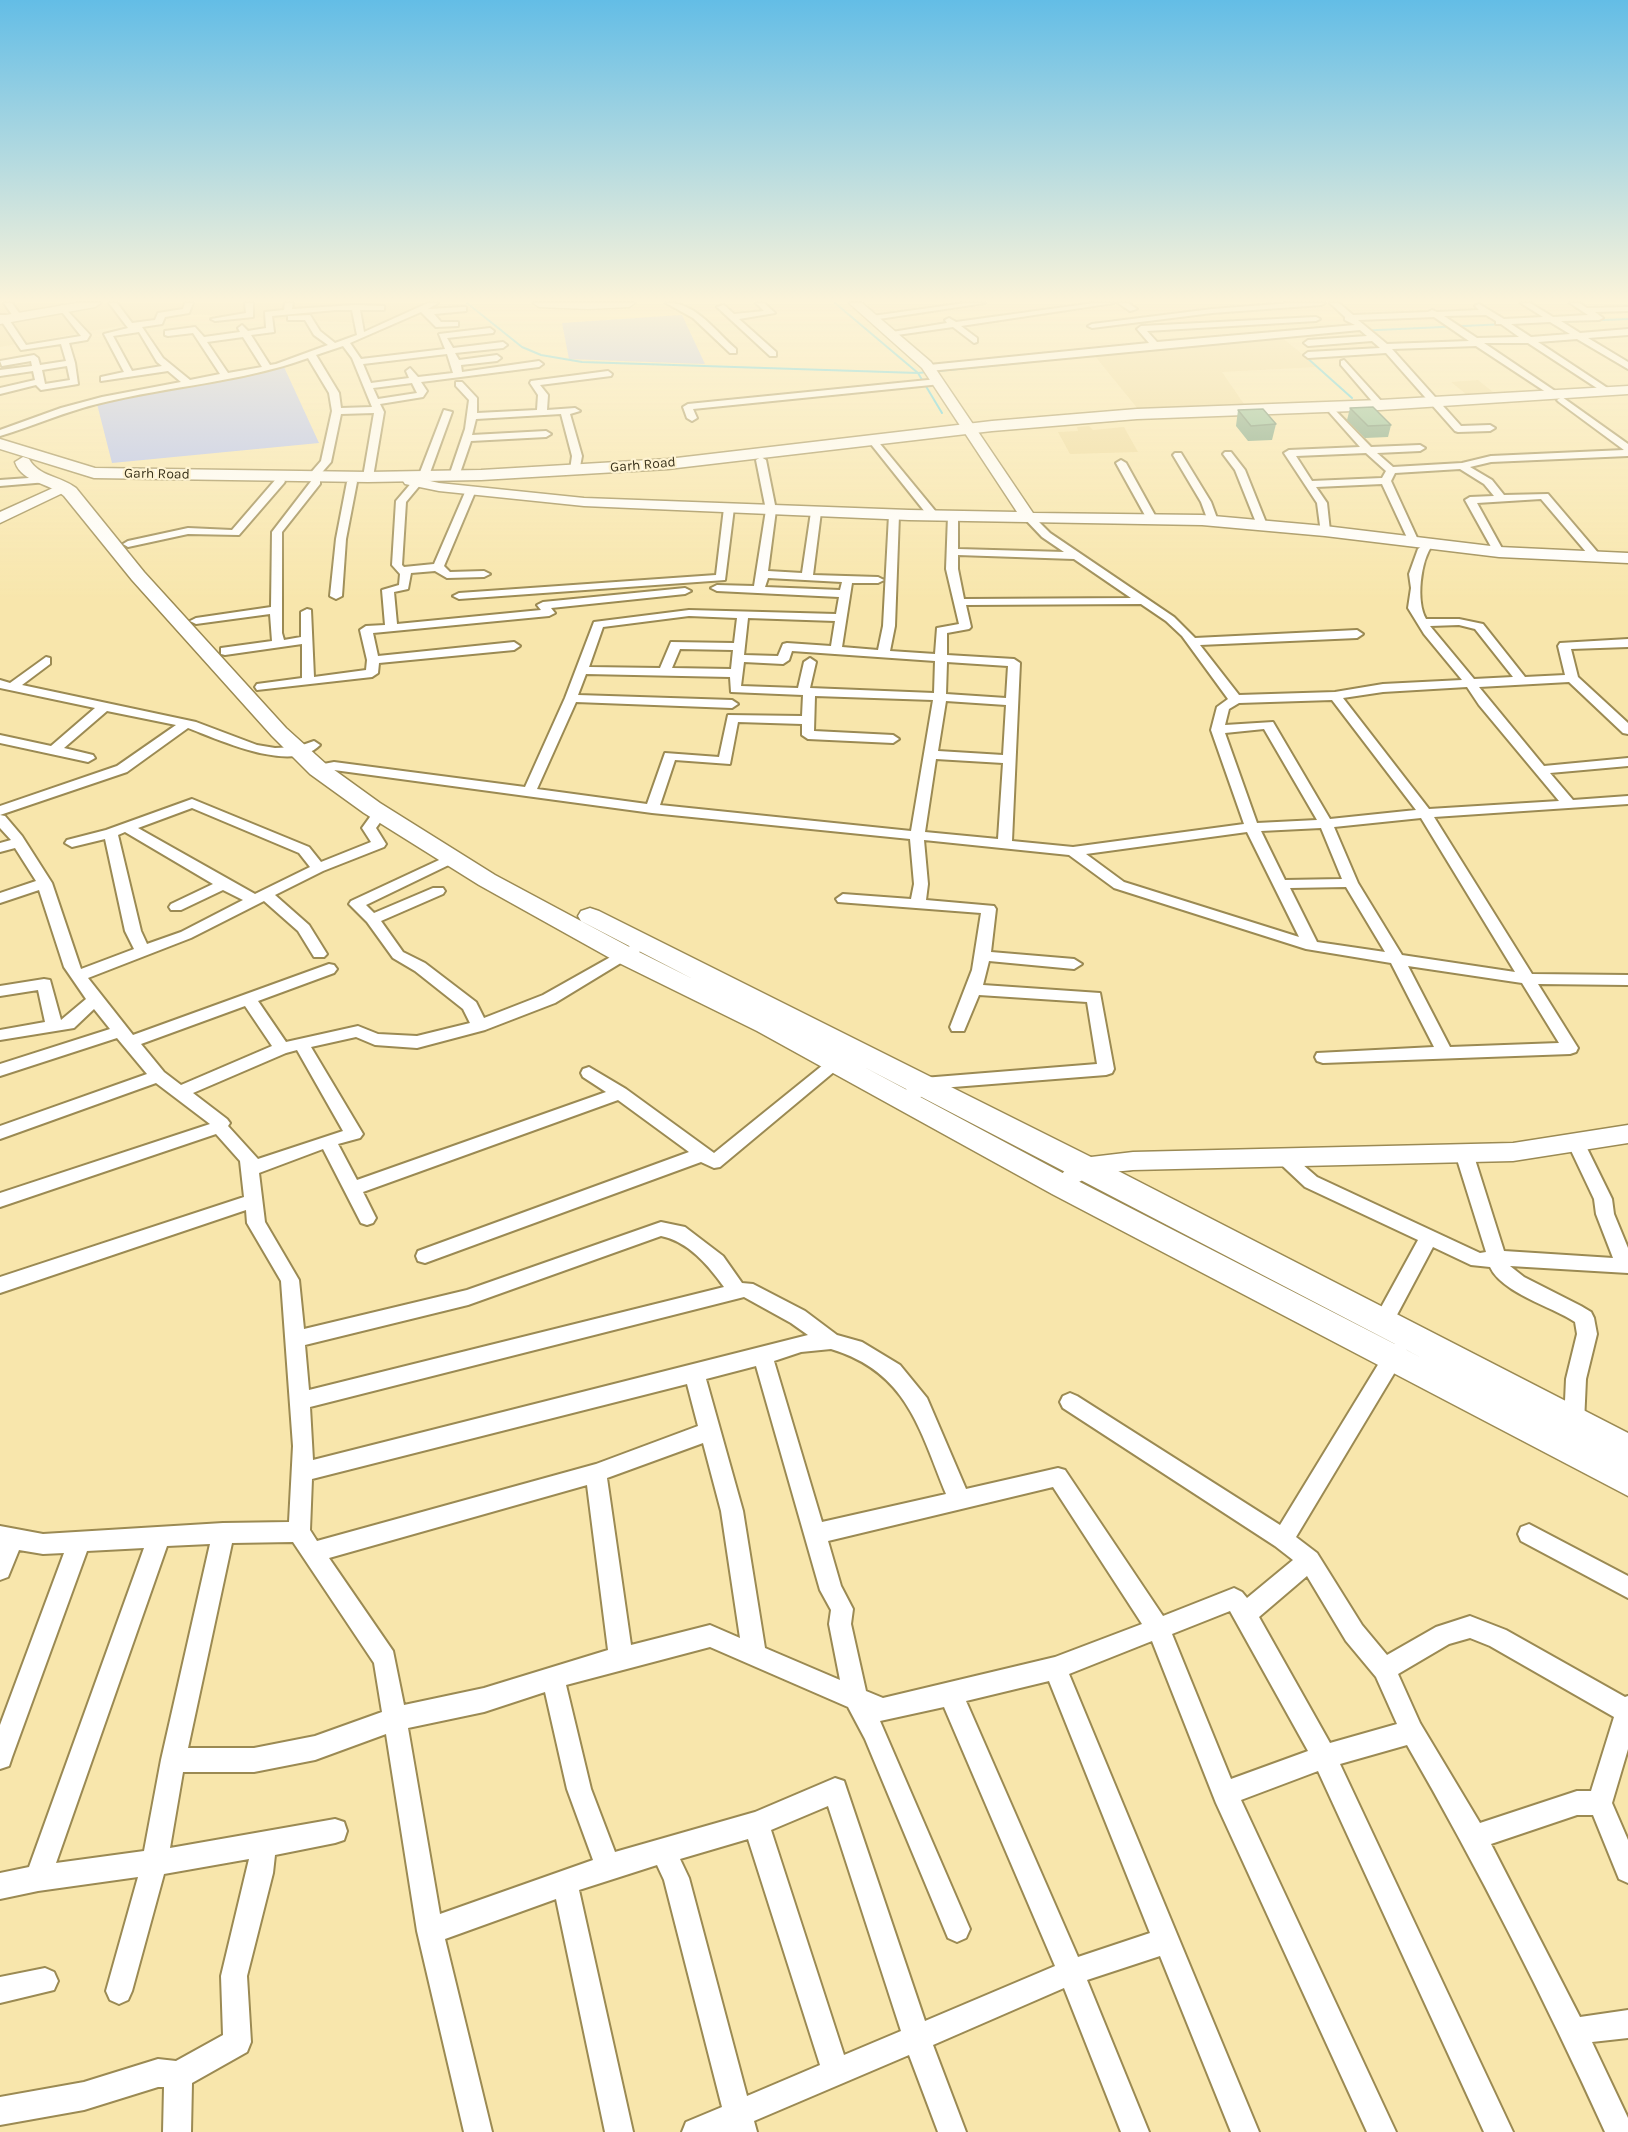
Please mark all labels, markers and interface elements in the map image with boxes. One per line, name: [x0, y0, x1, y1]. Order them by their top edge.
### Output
street label: Garh Road: [610, 454, 676, 476]
street label: Garh Road: [124, 465, 190, 483]

